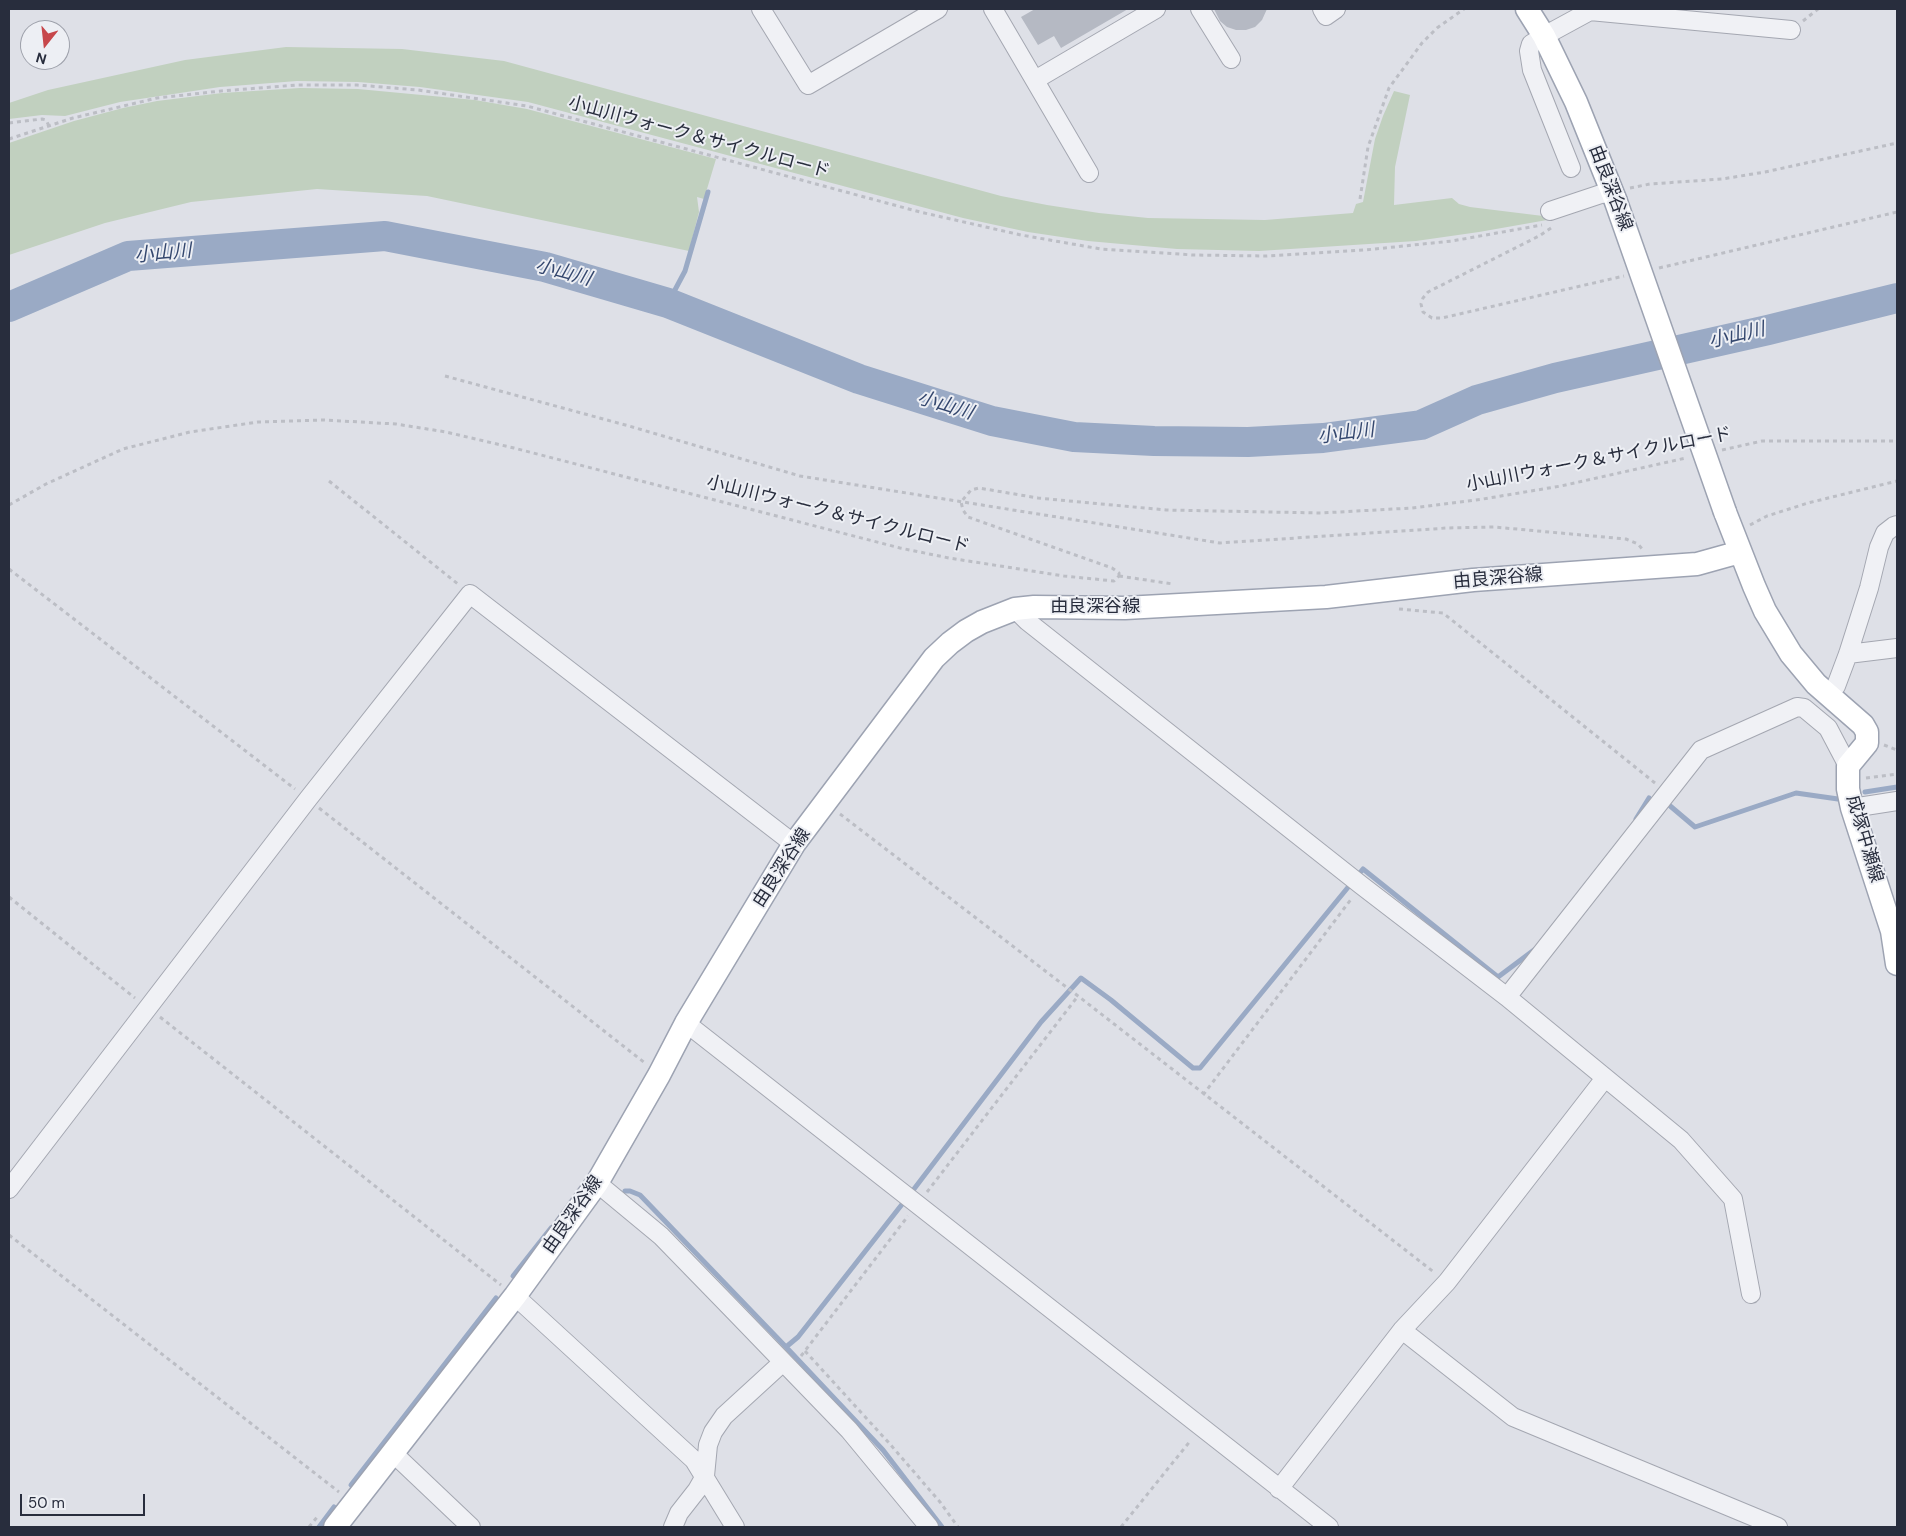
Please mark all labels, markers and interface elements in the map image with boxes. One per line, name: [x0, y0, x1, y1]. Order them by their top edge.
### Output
north arrow: [20, 20, 70, 70]
text: N: [34, 48, 49, 69]
street label: 小山川ウォーク＆サイクルロード: [566, 93, 832, 183]
street label: 由良深谷線: [1584, 142, 1636, 234]
water label: 小山川: [134, 240, 192, 268]
water label: 小山川: [533, 255, 593, 291]
water label: 小山川: [1707, 318, 1767, 354]
water label: 小山川: [914, 387, 976, 425]
water label: 小山川: [1316, 419, 1376, 449]
street label: 小山川ウォーク＆サイクルロード: [1464, 424, 1734, 496]
street label: 小山川ウォーク＆サイクルロード: [704, 472, 972, 558]
street label: 由良深谷線: [1452, 564, 1544, 594]
street label: 由良深谷線: [1050, 596, 1140, 618]
street label: 成塚中瀬線: [1841, 793, 1887, 885]
street label: 由良深谷線: [748, 824, 816, 912]
street label: 由良深谷線: [538, 1172, 608, 1258]
scale bar: [22, 1484, 148, 1516]
text: 50 m: [28, 1493, 65, 1513]

